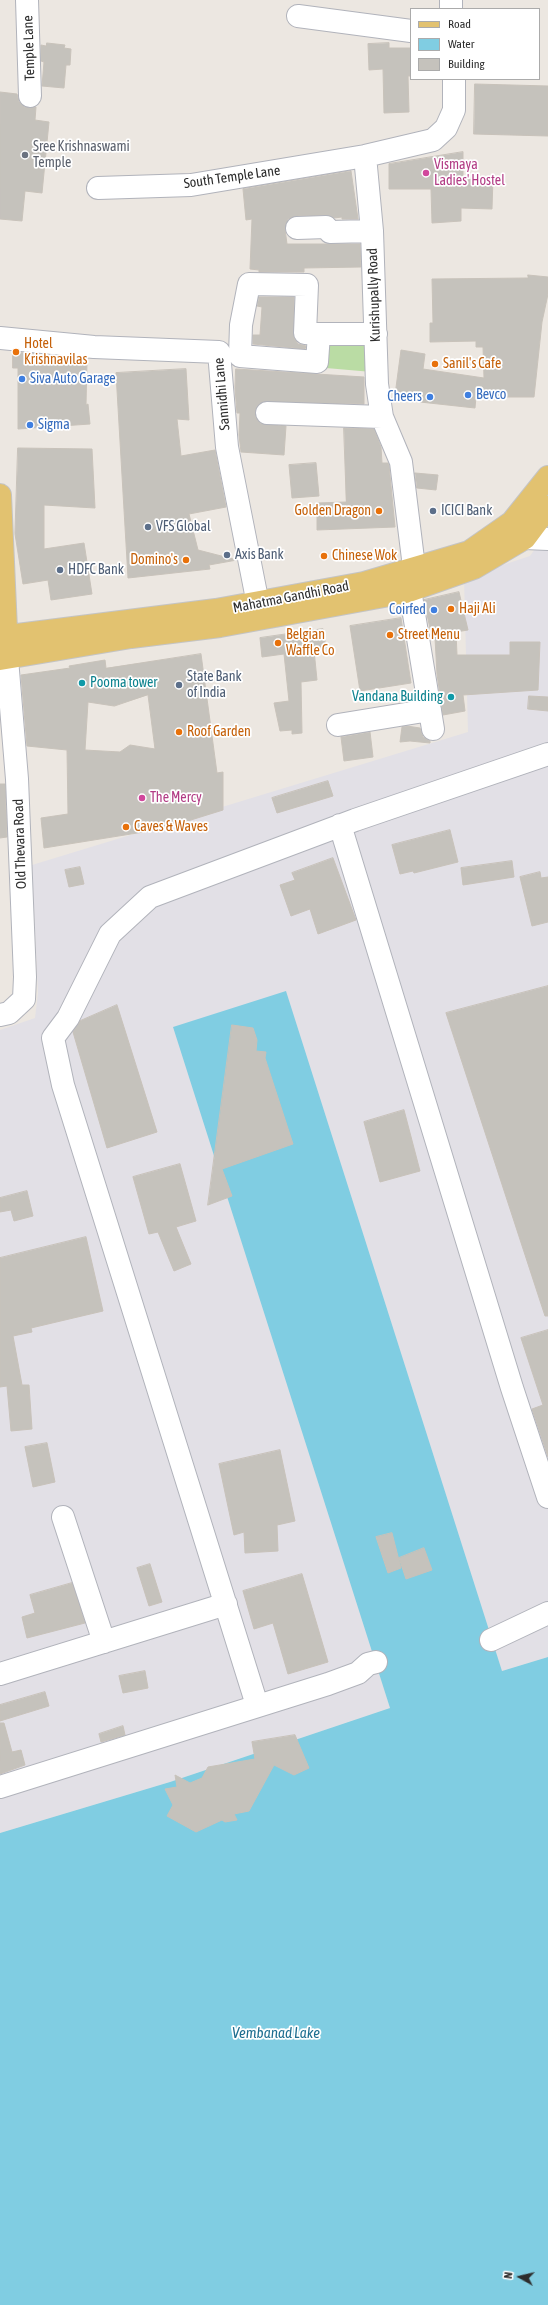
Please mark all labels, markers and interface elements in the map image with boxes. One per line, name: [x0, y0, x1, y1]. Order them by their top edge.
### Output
legend: [410, 8, 540, 80]
street label: Temple Lane: [19, 15, 39, 81]
text: Road: [448, 17, 471, 31]
text: Water: [448, 37, 474, 51]
text: Building: [448, 57, 485, 71]
place label: Sree Krishnaswami Temple: [33, 139, 130, 172]
marker: Sree Krishnaswami Temple: [20, 150, 30, 160]
place label: Vismaya Ladies' Hostel: [434, 157, 505, 190]
street label: South Temple Lane: [183, 162, 281, 192]
marker: Vismaya Ladies' Hostel: [421, 168, 431, 178]
street label: Kurishupally Road: [364, 248, 384, 342]
place label: Hotel Krishnavilas: [24, 336, 87, 368]
marker: Hotel Krishnavilas: [11, 347, 21, 357]
place label: Sanil's Cafe: [443, 356, 501, 372]
street label: Sannidhi Lane: [210, 357, 234, 431]
marker: Sanil's Cafe: [430, 359, 440, 369]
place label: Siva Auto Garage: [30, 371, 116, 387]
marker: Siva Auto Garage: [17, 374, 27, 384]
place label: Bevco: [476, 387, 506, 403]
place label: Cheers: [387, 389, 422, 405]
marker: Bevco: [463, 390, 473, 400]
marker: Cheers: [425, 392, 435, 402]
place label: Sigma: [38, 417, 70, 433]
marker: Sigma: [25, 420, 35, 430]
place label: Golden Dragon: [294, 503, 371, 519]
place label: ICICI Bank: [441, 503, 492, 519]
marker: Golden Dragon: [374, 506, 384, 516]
marker: ICICI Bank: [428, 506, 438, 516]
place label: VFS Global: [156, 519, 211, 535]
marker: VFS Global: [143, 522, 153, 532]
place label: Axis Bank: [235, 547, 284, 563]
place label: Chinese Wok: [332, 548, 397, 564]
marker: Axis Bank: [222, 550, 232, 560]
marker: Chinese Wok: [319, 551, 329, 561]
place label: Domino's: [130, 552, 178, 568]
marker: Domino's: [181, 555, 191, 565]
place label: HDFC Bank: [68, 562, 124, 578]
marker: HDFC Bank: [55, 565, 65, 575]
street label: Mahatma Gandhi Road: [232, 578, 350, 616]
place label: Haji Ali: [459, 601, 496, 617]
place label: Coirfed: [389, 602, 426, 618]
marker: Haji Ali: [446, 604, 456, 614]
marker: Coirfed: [429, 605, 439, 615]
place label: Belgian Waffle Co: [286, 627, 335, 660]
place label: Street Menu: [398, 627, 460, 643]
marker: Street Menu: [385, 630, 395, 640]
marker: Belgian Waffle Co: [273, 638, 283, 648]
place label: State Bank of India: [187, 669, 242, 702]
place label: Pooma tower: [90, 675, 157, 691]
marker: Pooma tower: [77, 678, 87, 688]
marker: State Bank of India: [174, 680, 184, 690]
place label: Vandana Building: [352, 689, 443, 705]
marker: Vandana Building: [446, 692, 456, 702]
place label: Roof Garden: [187, 724, 251, 740]
marker: Roof Garden: [174, 727, 184, 737]
place label: The Mercy: [150, 790, 202, 806]
marker: The Mercy: [137, 793, 147, 803]
street label: Old Thevara Road: [10, 799, 30, 889]
place label: Caves & Waves: [134, 819, 208, 835]
marker: Caves & Waves: [121, 822, 131, 832]
water label: Vembanad Lake: [232, 2024, 320, 2042]
north arrow: [500, 2257, 540, 2297]
text: N: [502, 2271, 515, 2279]

